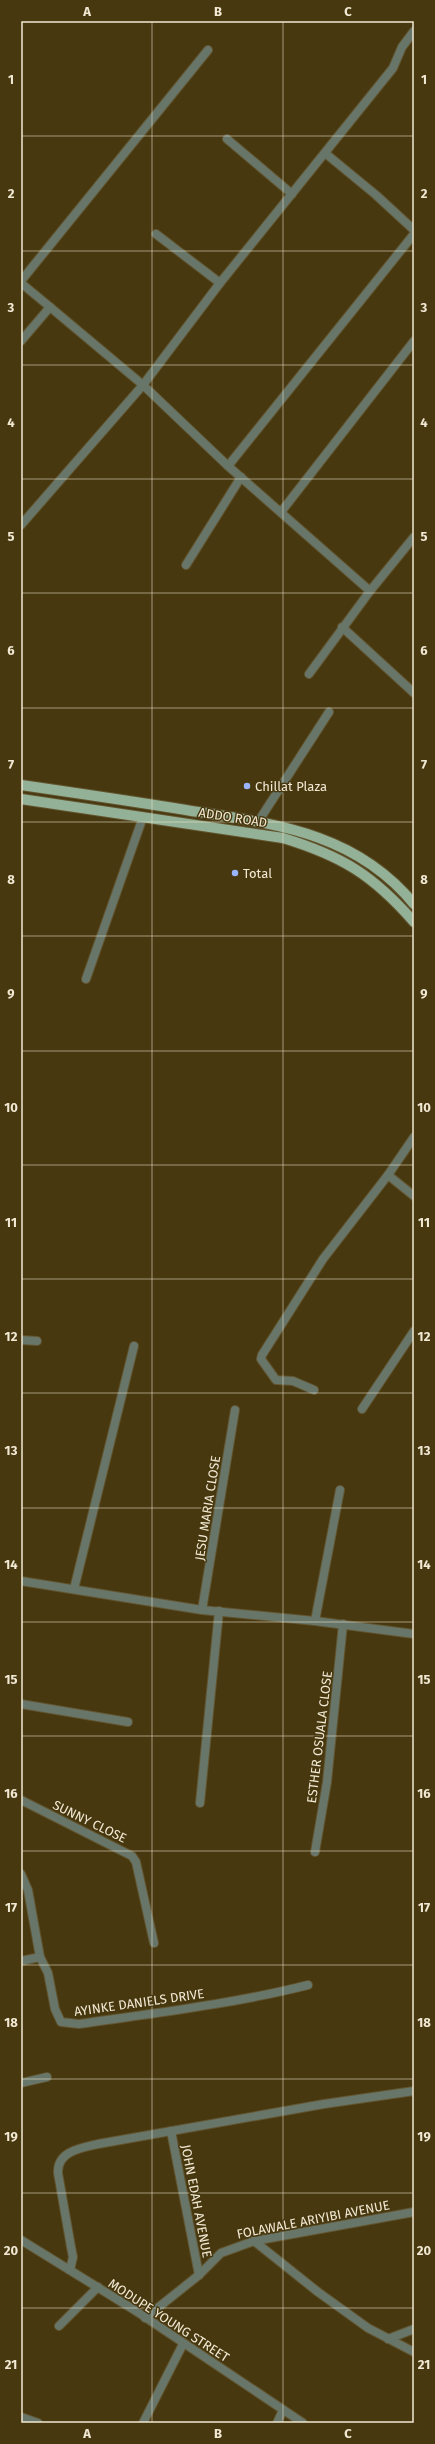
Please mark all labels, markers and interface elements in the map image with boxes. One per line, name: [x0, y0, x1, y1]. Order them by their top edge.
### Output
text: A: [82, 4, 91, 19]
text: B: [214, 4, 222, 19]
text: C: [344, 4, 352, 19]
text: 1: [8, 72, 14, 87]
text: 1: [421, 72, 427, 87]
text: 2: [8, 186, 15, 201]
text: 2: [421, 186, 428, 201]
text: 3: [7, 300, 15, 315]
text: 3: [420, 300, 428, 315]
text: 4: [7, 415, 15, 430]
text: 4: [420, 415, 428, 430]
text: 5: [8, 529, 15, 544]
text: 5: [421, 529, 428, 544]
text: 6: [7, 643, 15, 658]
text: 6: [420, 643, 428, 658]
text: 7: [8, 757, 14, 772]
text: 7: [421, 757, 427, 772]
place label: Chillat Plaza: [255, 779, 327, 794]
marker: Chillat Plaza: [242, 781, 252, 791]
street label: ADDO ROAD: [198, 805, 268, 830]
place label: Total: [243, 866, 272, 881]
marker: Total: [230, 868, 240, 878]
text: 8: [7, 872, 15, 887]
text: 8: [420, 872, 428, 887]
text: 9: [7, 986, 15, 1001]
text: 9: [420, 986, 428, 1001]
text: 10: [4, 1100, 18, 1115]
text: 10: [417, 1100, 431, 1115]
text: 11: [5, 1215, 17, 1230]
text: 11: [418, 1215, 430, 1230]
text: 12: [5, 1329, 18, 1344]
text: 12: [418, 1329, 431, 1344]
text: 13: [5, 1443, 18, 1458]
text: 13: [418, 1443, 431, 1458]
street label: JESU MARIA CLOSE: [192, 1454, 223, 1562]
text: 14: [4, 1557, 18, 1572]
text: 14: [417, 1557, 431, 1572]
street label: ESTHER OSUALA CLOSE: [304, 1670, 335, 1804]
text: 15: [4, 1672, 18, 1687]
text: 15: [417, 1672, 431, 1687]
text: 16: [4, 1786, 18, 1801]
text: 16: [417, 1786, 431, 1801]
street label: SUNNY CLOSE: [50, 1797, 129, 1846]
text: 17: [5, 1900, 17, 1915]
text: 17: [418, 1900, 430, 1915]
street label: AYINKE DANIELS DRIVE: [73, 1986, 205, 2019]
text: 18: [4, 2015, 18, 2030]
text: 18: [417, 2015, 431, 2030]
text: 19: [4, 2129, 18, 2144]
text: 19: [417, 2129, 431, 2144]
street label: JOHN EDAH AVENUE: [178, 2143, 215, 2259]
street label: FOLAWALE ARIYIBI AVENUE: [235, 2197, 391, 2242]
text: 20: [4, 2243, 19, 2258]
text: 20: [417, 2243, 432, 2258]
street label: MODUPE YOUNG STREET: [106, 2276, 232, 2365]
text: 21: [5, 2357, 17, 2372]
text: 21: [418, 2357, 430, 2372]
text: A: [82, 2426, 91, 2441]
text: B: [214, 2426, 222, 2441]
text: C: [344, 2426, 352, 2441]

